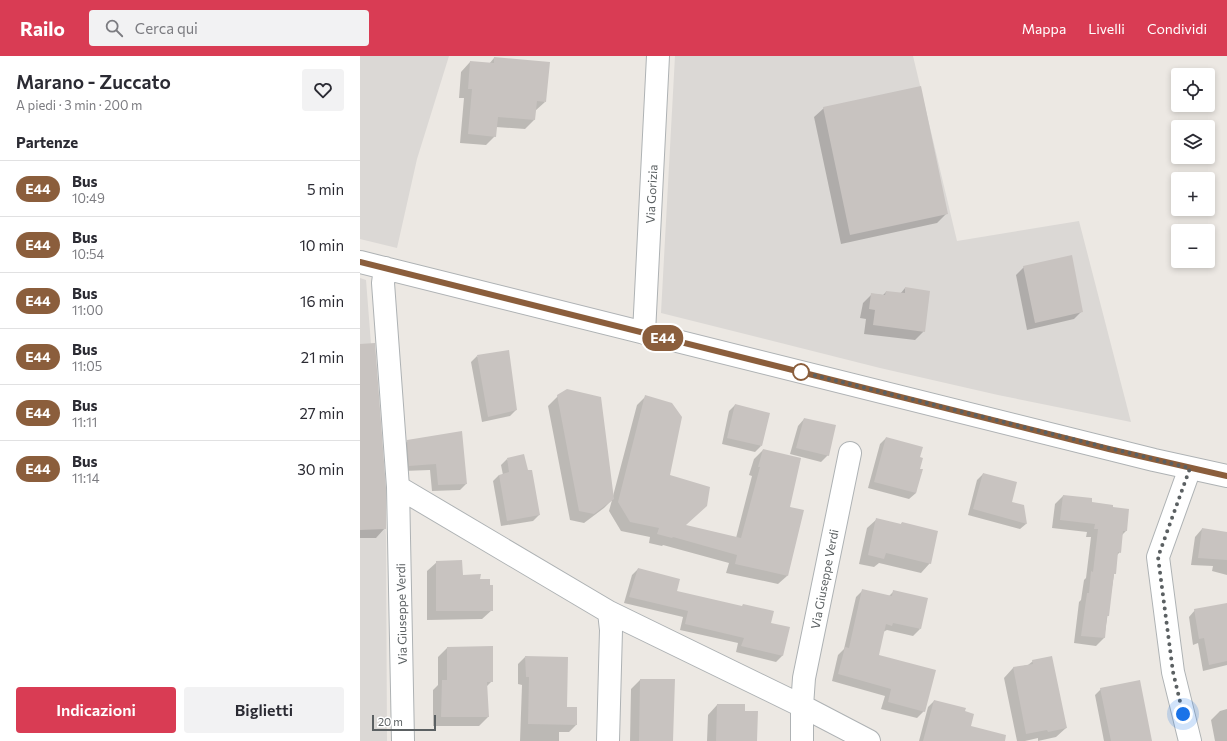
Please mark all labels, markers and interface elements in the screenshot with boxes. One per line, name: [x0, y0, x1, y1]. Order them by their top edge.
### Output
search box: [89, 10, 369, 46]
text: Railo: [20, 17, 65, 40]
icon: search: [103, 17, 125, 39]
text: Cerca qui: [135, 19, 198, 37]
text: Mappa: [1022, 20, 1066, 37]
text: Livelli: [1088, 20, 1125, 37]
text: Condividi: [1147, 20, 1207, 37]
map controls: [1171, 68, 1215, 268]
button: locate: [1171, 68, 1215, 112]
button: heart: [302, 69, 344, 111]
text: Marano - Zuccato: [16, 70, 171, 93]
text: A piedi · 3 min · 200 m: [16, 97, 142, 113]
button: layers: [1171, 120, 1215, 164]
text: Partenze: [16, 133, 78, 151]
street label: Via Gorizia: [642, 164, 660, 224]
text: Bus: [72, 172, 97, 190]
button: +: [1171, 172, 1215, 216]
text: E44: [25, 180, 51, 197]
text: 5 min: [307, 180, 344, 198]
text: 10:49: [72, 190, 105, 206]
button: −: [1171, 224, 1215, 268]
text: Bus: [72, 228, 97, 246]
text: E44: [25, 236, 51, 253]
text: 10 min: [299, 236, 344, 254]
text: 10:54: [72, 246, 104, 262]
text: Bus: [72, 284, 97, 302]
text: E44: [25, 292, 51, 309]
text: 16 min: [300, 292, 344, 310]
text: 11:00: [72, 302, 103, 318]
line badge: E44: [640, 325, 686, 351]
text: E44: [650, 329, 676, 346]
text: Bus: [72, 340, 97, 358]
text: E44: [25, 348, 51, 365]
text: 21 min: [301, 348, 344, 366]
text: 11:05: [72, 358, 102, 374]
unlabelled marker: [792, 363, 810, 381]
text: Bus: [72, 396, 97, 414]
text: E44: [25, 404, 51, 421]
text: 27 min: [299, 404, 344, 422]
text: 11:11: [72, 414, 97, 430]
text: Bus: [72, 452, 97, 470]
text: E44: [25, 460, 51, 477]
text: 30 min: [297, 460, 344, 478]
text: 11:14: [72, 470, 100, 486]
street label: Via Giuseppe Verdi: [807, 528, 841, 630]
street label: Via Giuseppe Verdi: [393, 563, 409, 665]
button: Indicazioni: [16, 687, 176, 733]
button: Biglietti: [184, 687, 344, 733]
your location: [1173, 704, 1193, 724]
scale bar: [372, 713, 436, 732]
text: 20 m: [378, 715, 403, 728]

